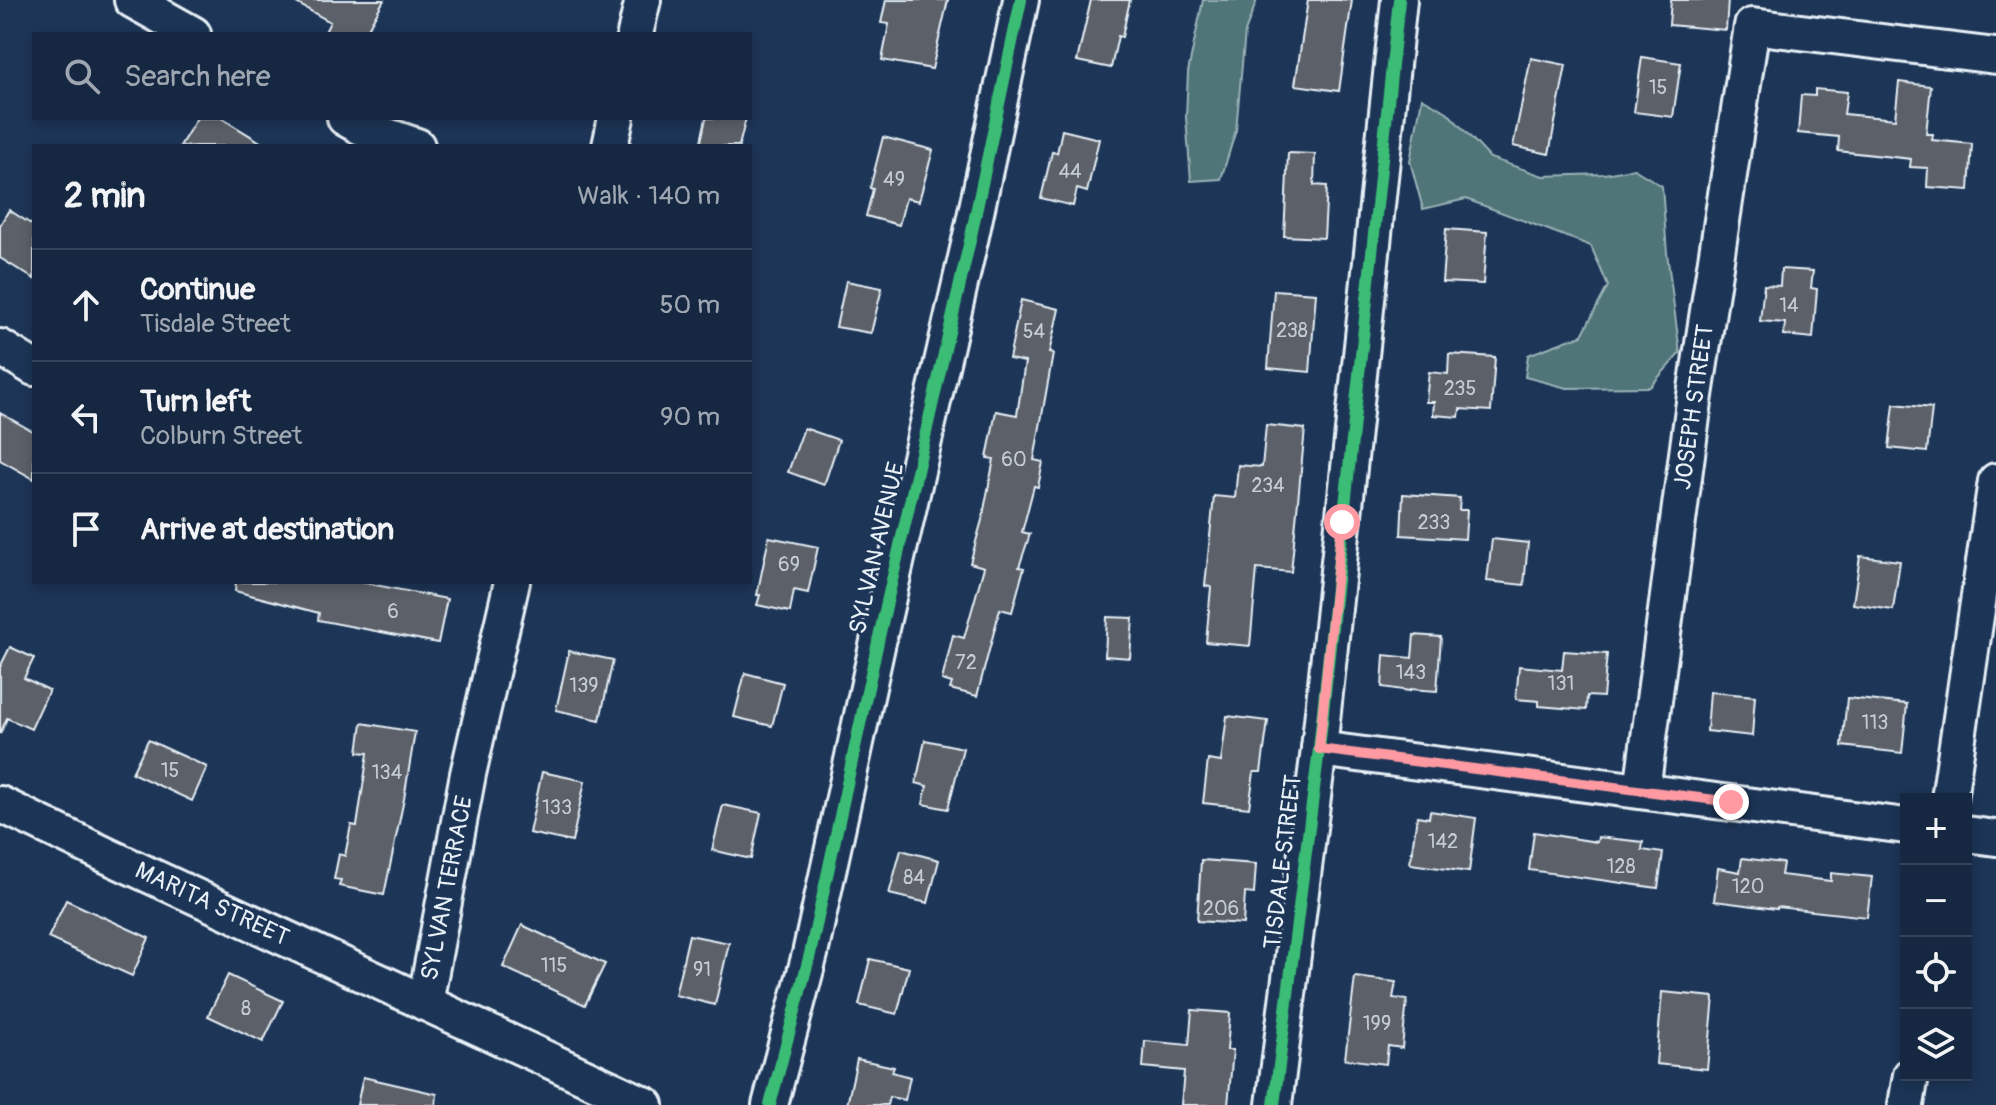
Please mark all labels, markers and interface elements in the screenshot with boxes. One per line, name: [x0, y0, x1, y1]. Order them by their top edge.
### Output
search box: [32, 32, 752, 120]
icon: search: [60, 54, 104, 98]
text: Search here: [124, 58, 271, 95]
house number: 15: [1649, 75, 1667, 100]
house number: 44: [1058, 159, 1082, 184]
house number: 49: [883, 167, 905, 192]
text: 2 min: [64, 175, 146, 218]
text: Walk · 140 m: [577, 180, 720, 212]
text: Continue: [140, 271, 255, 308]
icon: ahead: [64, 283, 108, 327]
text: 50 m: [659, 289, 720, 321]
house number: 14: [1779, 293, 1799, 318]
text: Tisdale Street: [140, 308, 291, 340]
house number: 238: [1276, 318, 1308, 343]
house number: 54: [1023, 319, 1046, 344]
street label: JOSEPH STREET: [1668, 323, 1720, 491]
house number: 235: [1444, 376, 1476, 401]
text: Turn left: [140, 383, 251, 420]
icon: left: [64, 395, 108, 439]
text: 90 m: [660, 401, 720, 433]
text: Colburn Street: [140, 420, 302, 452]
house number: 60: [1001, 447, 1027, 472]
street label: SYLVAN AVENUE: [843, 459, 911, 637]
house number: 234: [1251, 473, 1285, 498]
route start: [1324, 504, 1360, 540]
icon: arrive: [64, 507, 108, 551]
house number: 233: [1418, 510, 1450, 535]
text: Arrive at destination: [140, 511, 394, 548]
house number: 69: [778, 552, 800, 577]
house number: 6: [387, 599, 399, 624]
house number: 72: [955, 650, 977, 675]
house number: 143: [1396, 660, 1426, 685]
house number: 131: [1548, 671, 1574, 696]
house number: 139: [569, 673, 599, 698]
house number: 113: [1862, 710, 1888, 735]
house number: 15: [161, 758, 179, 783]
house number: 134: [372, 760, 403, 785]
street label: TISDALE STREET: [1258, 773, 1308, 951]
route end: [1713, 784, 1749, 820]
street label: SYLVAN TERRACE: [415, 793, 479, 983]
map controls: [1900, 793, 1972, 1081]
button: +: [1900, 793, 1972, 865]
house number: 133: [542, 795, 572, 820]
house number: 142: [1428, 829, 1458, 854]
house number: 128: [1606, 854, 1636, 879]
street label: MARITA STREET: [130, 856, 294, 952]
house number: 84: [903, 865, 925, 890]
button: −: [1900, 865, 1972, 937]
house number: 120: [1732, 874, 1764, 899]
house number: 206: [1203, 896, 1239, 921]
button: locate: [1900, 937, 1972, 1009]
house number: 115: [541, 953, 567, 978]
house number: 91: [693, 957, 711, 982]
house number: 8: [241, 996, 251, 1021]
button: layers: [1900, 1009, 1972, 1081]
house number: 199: [1363, 1011, 1391, 1036]

